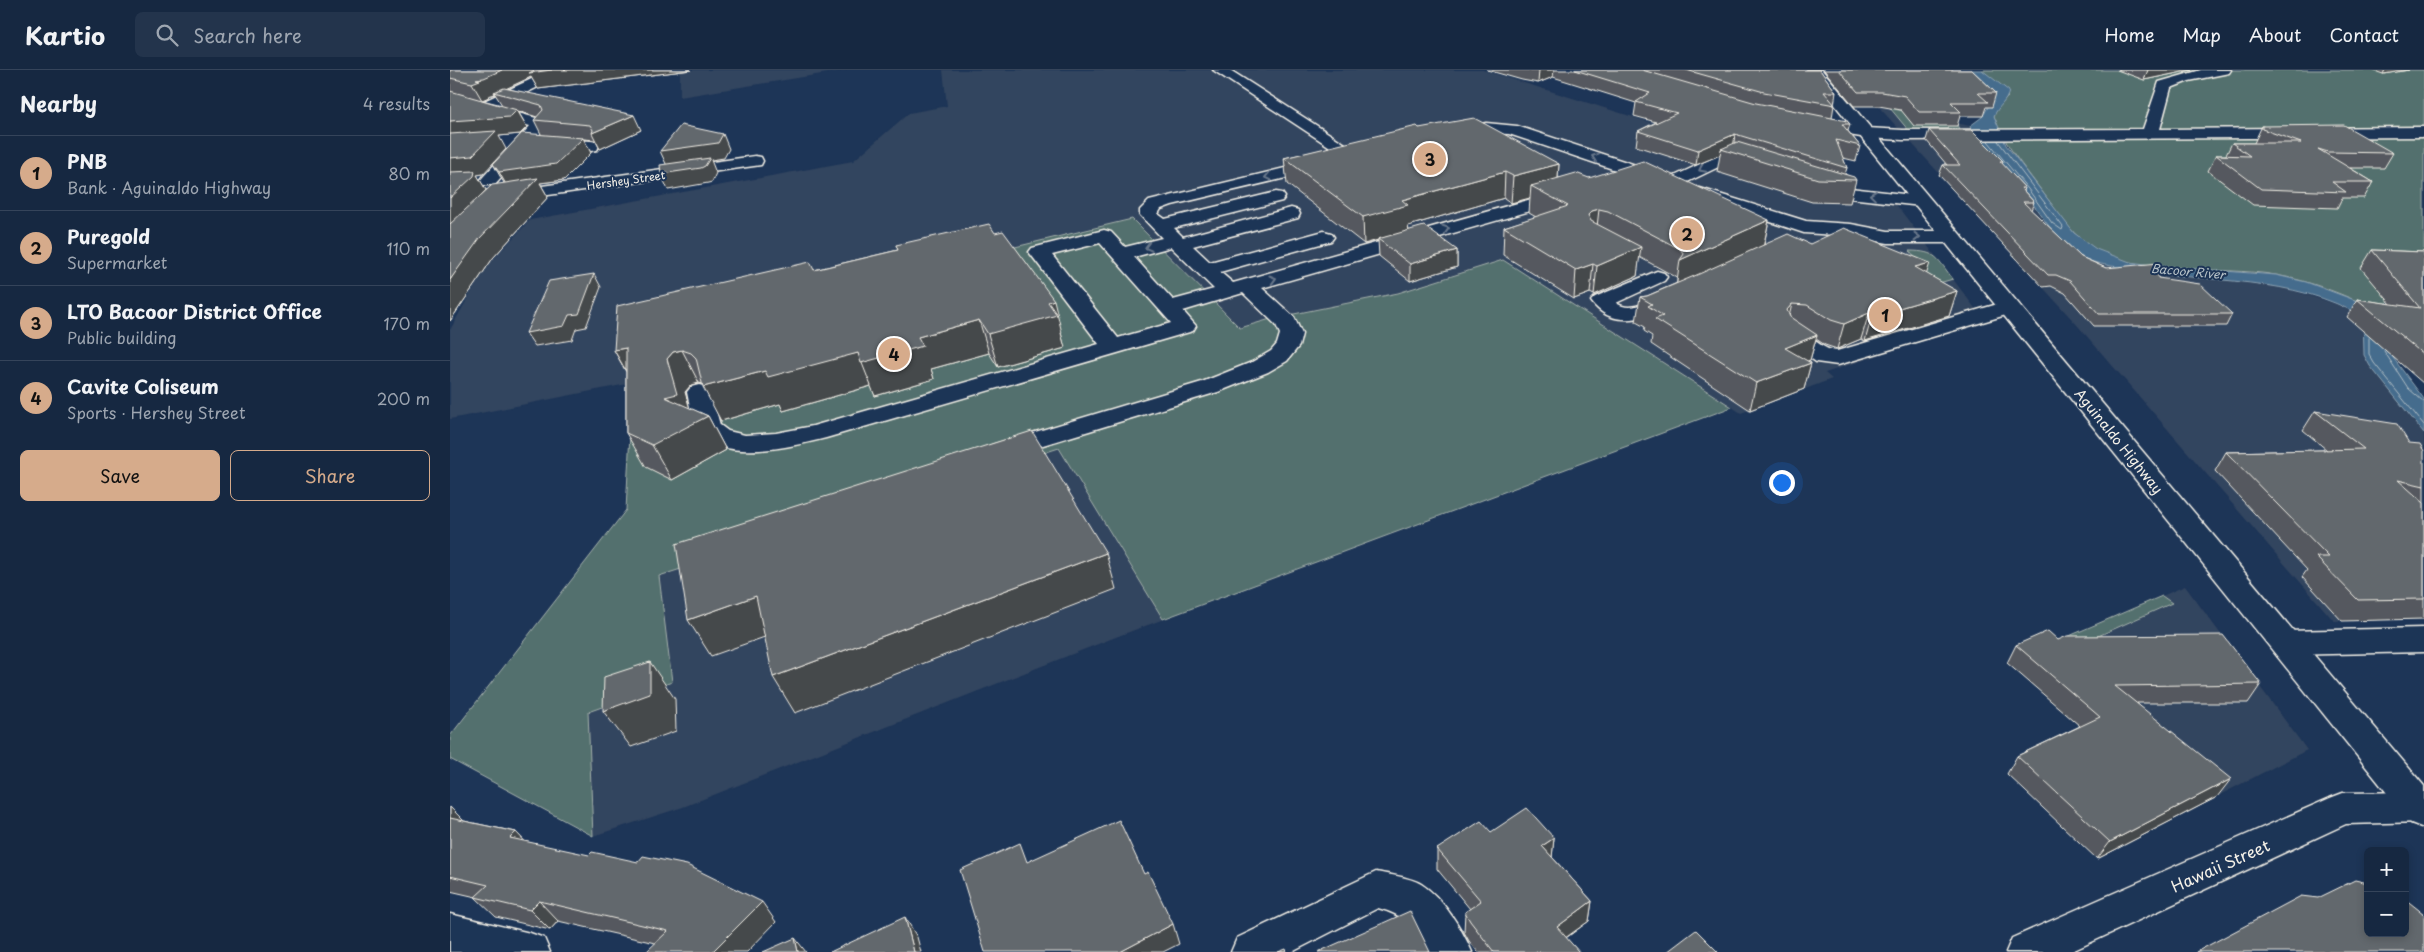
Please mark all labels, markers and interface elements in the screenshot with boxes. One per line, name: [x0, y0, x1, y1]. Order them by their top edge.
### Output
search box: [135, 12, 485, 57]
text: Kartio: [25, 17, 105, 53]
icon: search: [153, 21, 181, 49]
text: Search here: [193, 21, 302, 49]
text: Home: [2104, 21, 2154, 48]
text: Map: [2182, 21, 2221, 48]
text: About: [2249, 21, 2301, 48]
text: Contact: [2329, 21, 2399, 48]
text: Nearby: [20, 87, 97, 119]
text: 4 results: [363, 91, 430, 115]
pin: 3: [1414, 140, 1446, 178]
text: PNB: [67, 147, 107, 175]
one-way arrow: [1592, 153, 1600, 163]
text: 1: [32, 161, 40, 185]
text: 80 m: [388, 161, 430, 185]
one-way arrow: [1698, 163, 1707, 173]
street label: Hershey Street: [586, 166, 667, 194]
one-way arrow: [1264, 171, 1273, 182]
text: Bank · Aguinaldo Highway: [67, 175, 271, 199]
one-way arrow: [1869, 190, 1877, 201]
pin: 2: [1671, 215, 1703, 253]
text: Puregold: [67, 222, 150, 250]
one-way arrow: [1441, 225, 1449, 235]
one-way arrow: [1913, 232, 1921, 242]
text: 2: [30, 236, 42, 260]
text: 110 m: [387, 236, 430, 260]
one-way arrow: [1144, 241, 1152, 252]
text: Supermarket: [67, 250, 167, 274]
water label: Bacoor River: [2150, 259, 2227, 283]
one-way arrow: [1268, 274, 1276, 284]
pin: 1: [1869, 296, 1901, 334]
text: LTO Bacoor District Office: [67, 297, 322, 325]
text: 3: [31, 311, 41, 335]
text: 170 m: [384, 311, 430, 335]
text: Public building: [67, 325, 177, 349]
pin: 4: [878, 335, 910, 373]
text: Cavite Coliseum: [67, 372, 219, 400]
street label: Aguinaldo Highway: [2070, 384, 2168, 498]
text: 4: [31, 386, 41, 410]
text: 200 m: [377, 386, 430, 410]
text: Sports · Hershey Street: [67, 400, 245, 424]
button: Save: [20, 450, 220, 501]
button: Share: [230, 450, 430, 501]
your location: [1769, 470, 1795, 496]
street label: Hawaii Street: [2167, 832, 2274, 897]
map controls: [2364, 847, 2409, 937]
button: +: [2364, 847, 2409, 892]
button: −: [2364, 892, 2409, 937]

